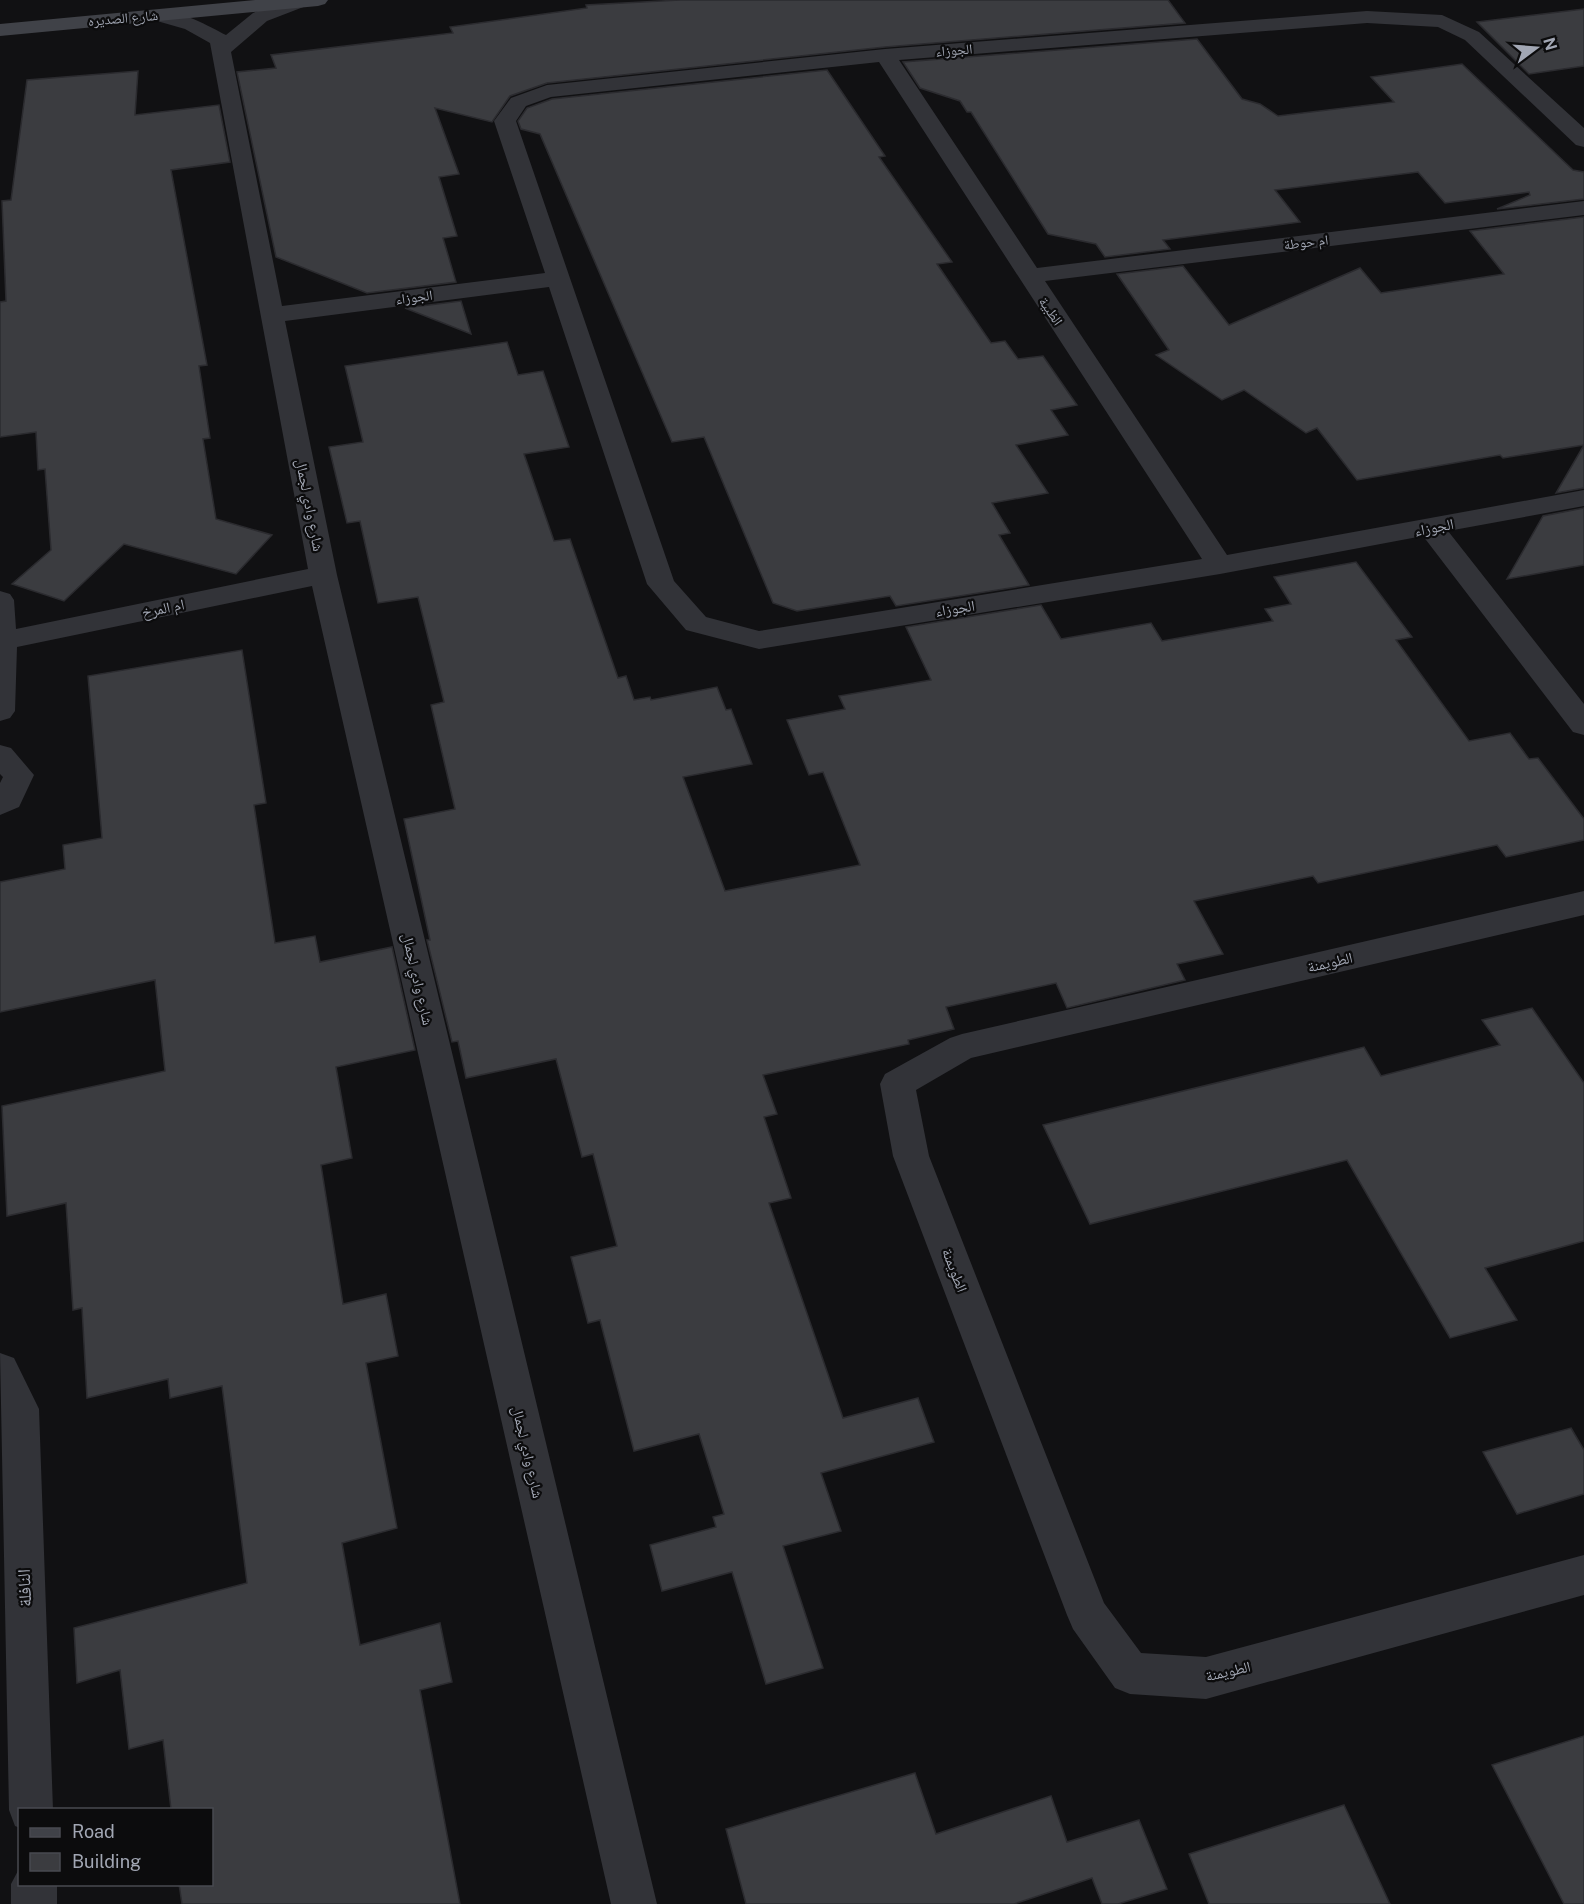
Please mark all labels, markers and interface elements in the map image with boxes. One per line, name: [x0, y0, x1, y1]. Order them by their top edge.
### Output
street label: شارع الصديره: [87, 7, 159, 31]
north arrow: [1506, 18, 1566, 78]
text: N: [1539, 35, 1561, 53]
street label: الجوزاء: [935, 40, 973, 61]
street label: ام حوطة: [1283, 231, 1329, 255]
street label: الجوزاء: [395, 287, 433, 308]
street label: الظبية: [1035, 294, 1066, 328]
street label: شارع وادي لجمال: [289, 457, 327, 554]
street label: الجوزاء: [1413, 515, 1455, 540]
street label: ام المرخ: [140, 595, 186, 623]
street label: الجوزاء: [934, 597, 976, 620]
street label: شارع وادي لجمال: [395, 931, 437, 1028]
street label: الطويمنة: [1306, 949, 1354, 976]
street label: الطويمنة: [938, 1246, 971, 1295]
street label: شارع وادي لجمال: [505, 1404, 547, 1501]
street label: النافلة: [13, 1569, 35, 1607]
street label: الطويمنة: [1204, 1658, 1252, 1685]
legend: [18, 1808, 213, 1886]
text: Road: [72, 1821, 115, 1842]
text: Building: [72, 1851, 141, 1872]

